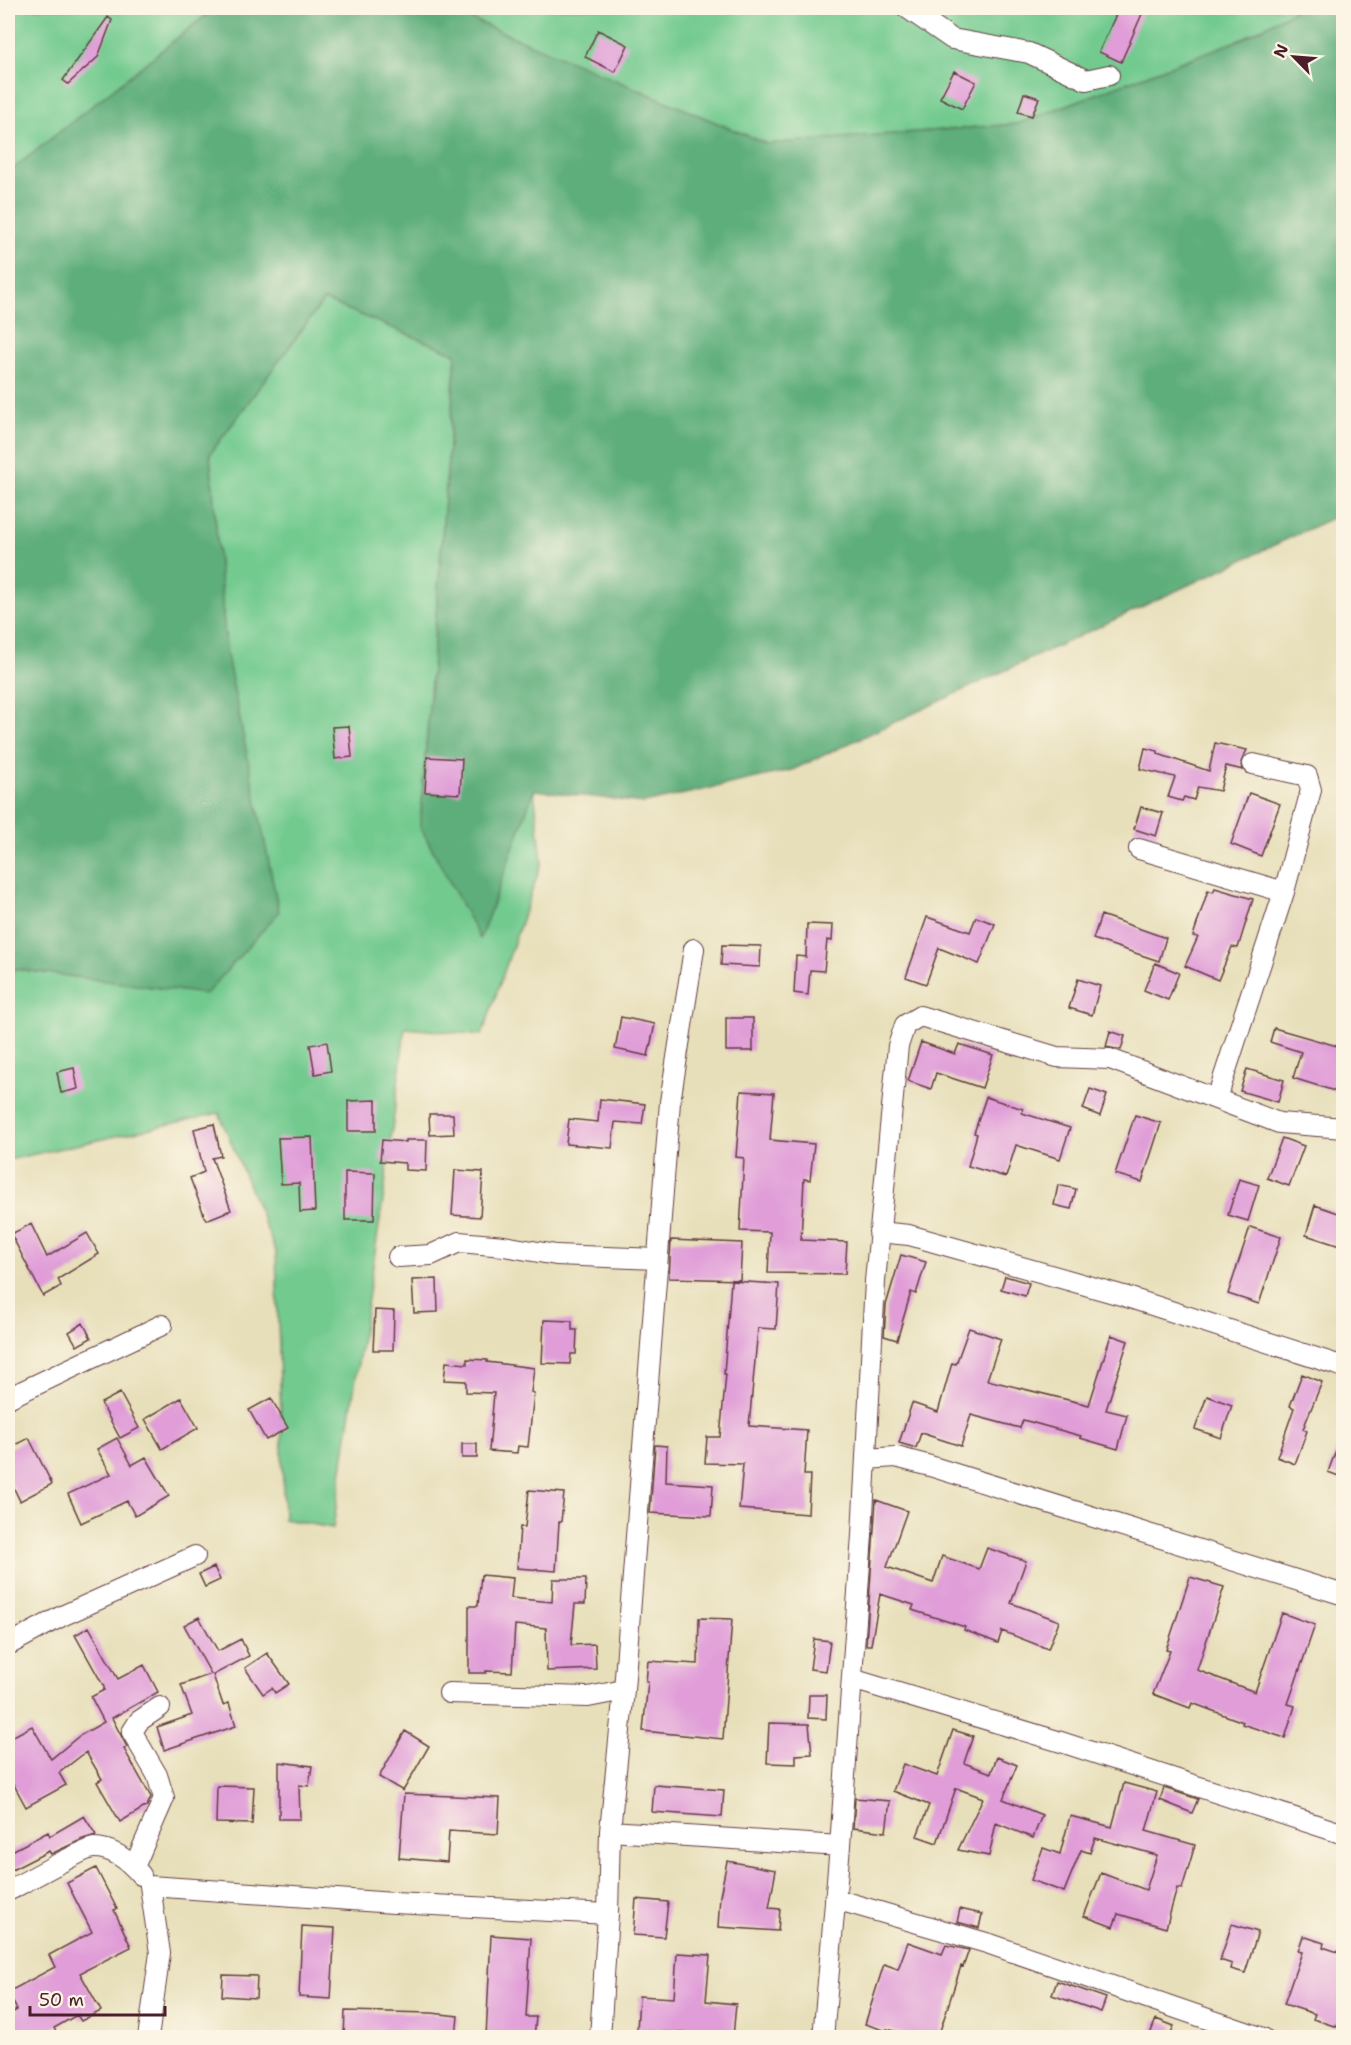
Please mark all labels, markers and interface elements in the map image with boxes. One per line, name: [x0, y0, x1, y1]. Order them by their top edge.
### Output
north arrow: [1264, 27, 1324, 87]
text: N: [1269, 41, 1293, 61]
scale bar: [30, 1979, 165, 2017]
text: 50 m: [39, 1988, 84, 2012]

